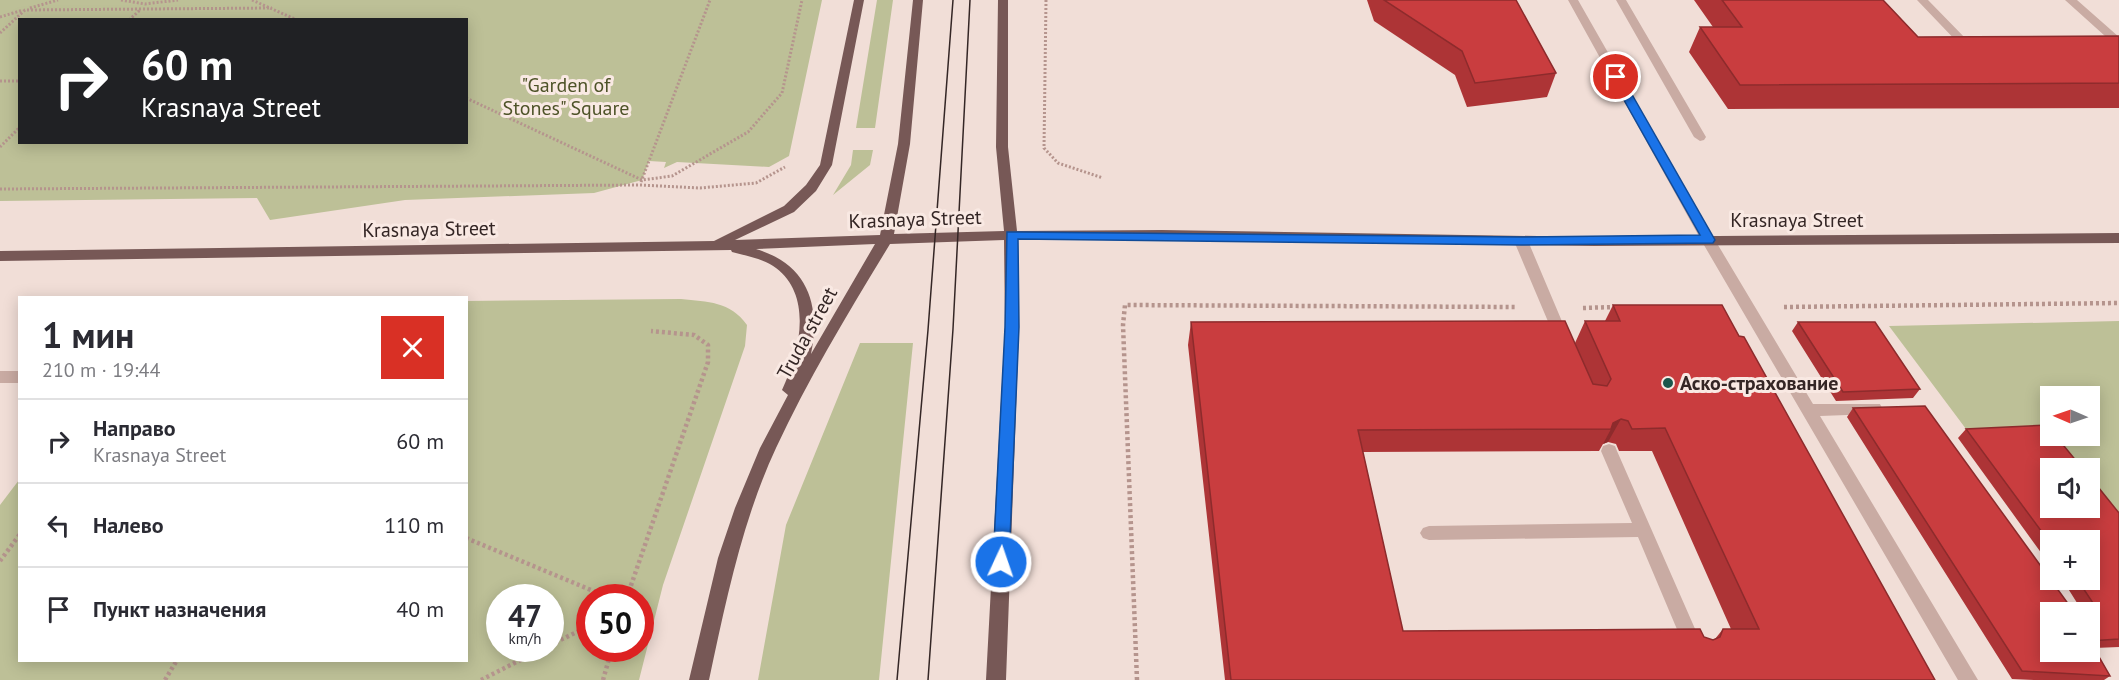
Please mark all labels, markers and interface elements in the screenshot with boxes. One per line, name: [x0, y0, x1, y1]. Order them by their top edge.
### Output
text: 60 m: [141, 37, 233, 92]
icon: right: [42, 42, 120, 120]
pin: [1590, 51, 1641, 102]
icon: arrive: [1599, 60, 1632, 93]
park label: "Garden of Stones" Square: [503, 72, 629, 121]
text: Krasnaya Street: [141, 90, 321, 124]
street label: Krasnaya Street: [848, 204, 982, 234]
street label: Krasnaya Street: [1730, 207, 1864, 233]
street label: Krasnaya Street: [362, 215, 496, 243]
street label: Truda street: [771, 282, 843, 384]
text: 1 мин: [42, 311, 134, 358]
button: close: [381, 316, 444, 379]
text: 210 m · 19:44: [42, 357, 160, 383]
place label: Аско-страхование: [1680, 370, 1838, 396]
marker: Аско-страхование: [1661, 376, 1675, 390]
north arrow: [2040, 386, 2100, 446]
map controls: [2040, 386, 2100, 662]
text: Направо: [93, 414, 176, 442]
icon: right: [42, 425, 75, 458]
text: 60 m: [396, 427, 444, 455]
text: Krasnaya Street: [93, 442, 226, 468]
button: sound: [2040, 458, 2100, 518]
icon: left: [42, 509, 75, 542]
text: Налево: [93, 511, 164, 539]
text: 110 m: [384, 511, 444, 539]
position arrow: [969, 530, 1033, 594]
button: +: [2040, 530, 2100, 590]
speed limit sign: 50: [576, 584, 654, 662]
icon: arrive: [42, 593, 75, 626]
text: Пункт назначения: [93, 595, 266, 623]
text: 40 m: [396, 595, 444, 623]
text: 47: [508, 596, 542, 635]
button: −: [2040, 602, 2100, 662]
text: km/h: [509, 629, 541, 648]

